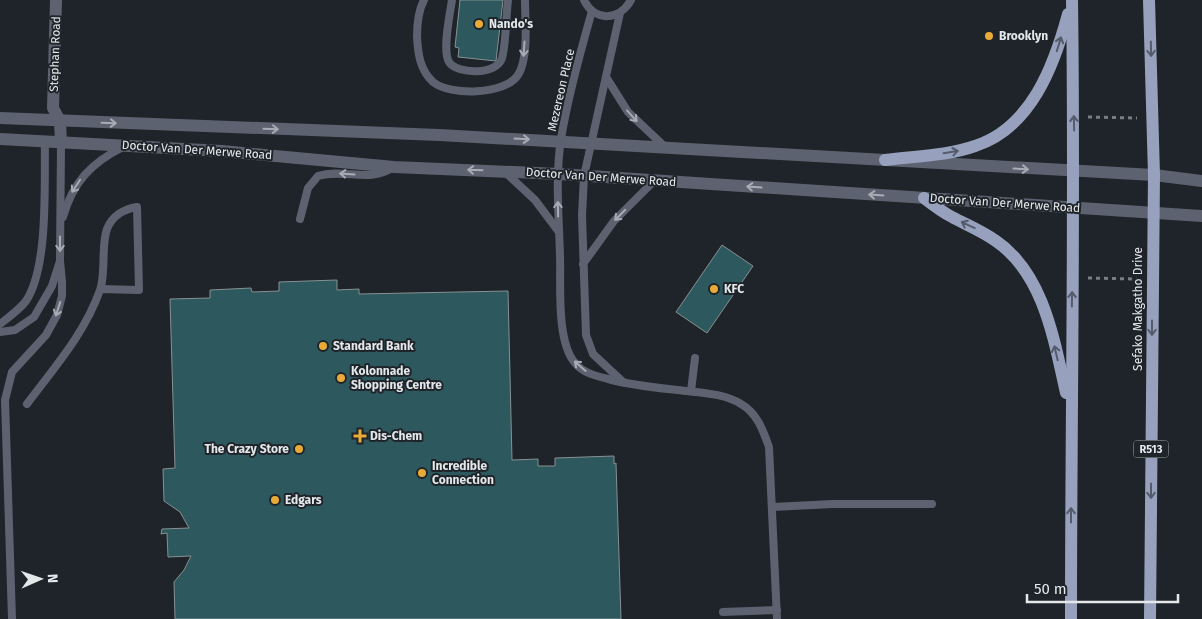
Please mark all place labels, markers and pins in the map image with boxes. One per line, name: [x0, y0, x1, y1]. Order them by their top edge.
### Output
place label: Nando's: [489, 17, 533, 31]
marker: Nando's: [473, 18, 485, 30]
place label: Brooklyn: [999, 29, 1048, 43]
marker: Brooklyn: [983, 30, 995, 42]
place label: KFC: [724, 282, 744, 296]
marker: KFC: [708, 283, 720, 295]
place label: Standard Bank: [333, 339, 414, 353]
marker: Standard Bank: [317, 340, 329, 352]
place label: Kolonnade Shopping Centre: [351, 364, 442, 392]
marker: Kolonnade Shopping Centre: [335, 372, 347, 384]
place label: Dis-Chem: [370, 429, 422, 443]
marker: Dis-Chem: [354, 430, 366, 442]
place label: The Crazy Store: [204, 442, 289, 456]
marker: The Crazy Store: [293, 443, 305, 455]
place label: Incredible Connection: [432, 459, 494, 487]
marker: Incredible Connection: [416, 467, 428, 479]
place label: Edgars: [285, 493, 322, 507]
marker: Edgars: [269, 494, 281, 506]

